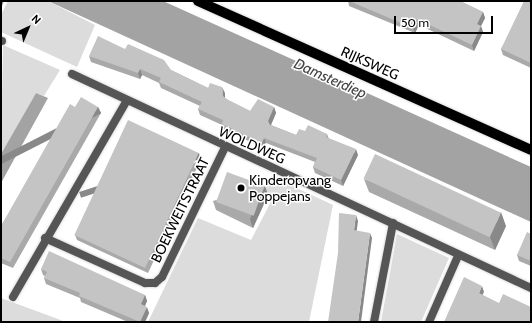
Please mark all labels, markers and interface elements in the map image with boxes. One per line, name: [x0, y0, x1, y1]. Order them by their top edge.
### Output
north arrow: [8, 8, 48, 48]
scale bar: [396, 8, 495, 34]
text: N: [29, 12, 44, 27]
text: 50 m: [401, 15, 429, 30]
street label: RIJKSWEG: [338, 43, 402, 83]
water label: Damsterdiep: [291, 55, 369, 103]
street label: WOLDWEG: [216, 123, 288, 167]
street label: BOEKWEITSTRAAT: [147, 155, 213, 265]
place label: Kinderopvang Poppejans: [249, 172, 331, 204]
marker: Kinderopvang Poppejans: [236, 183, 246, 193]

